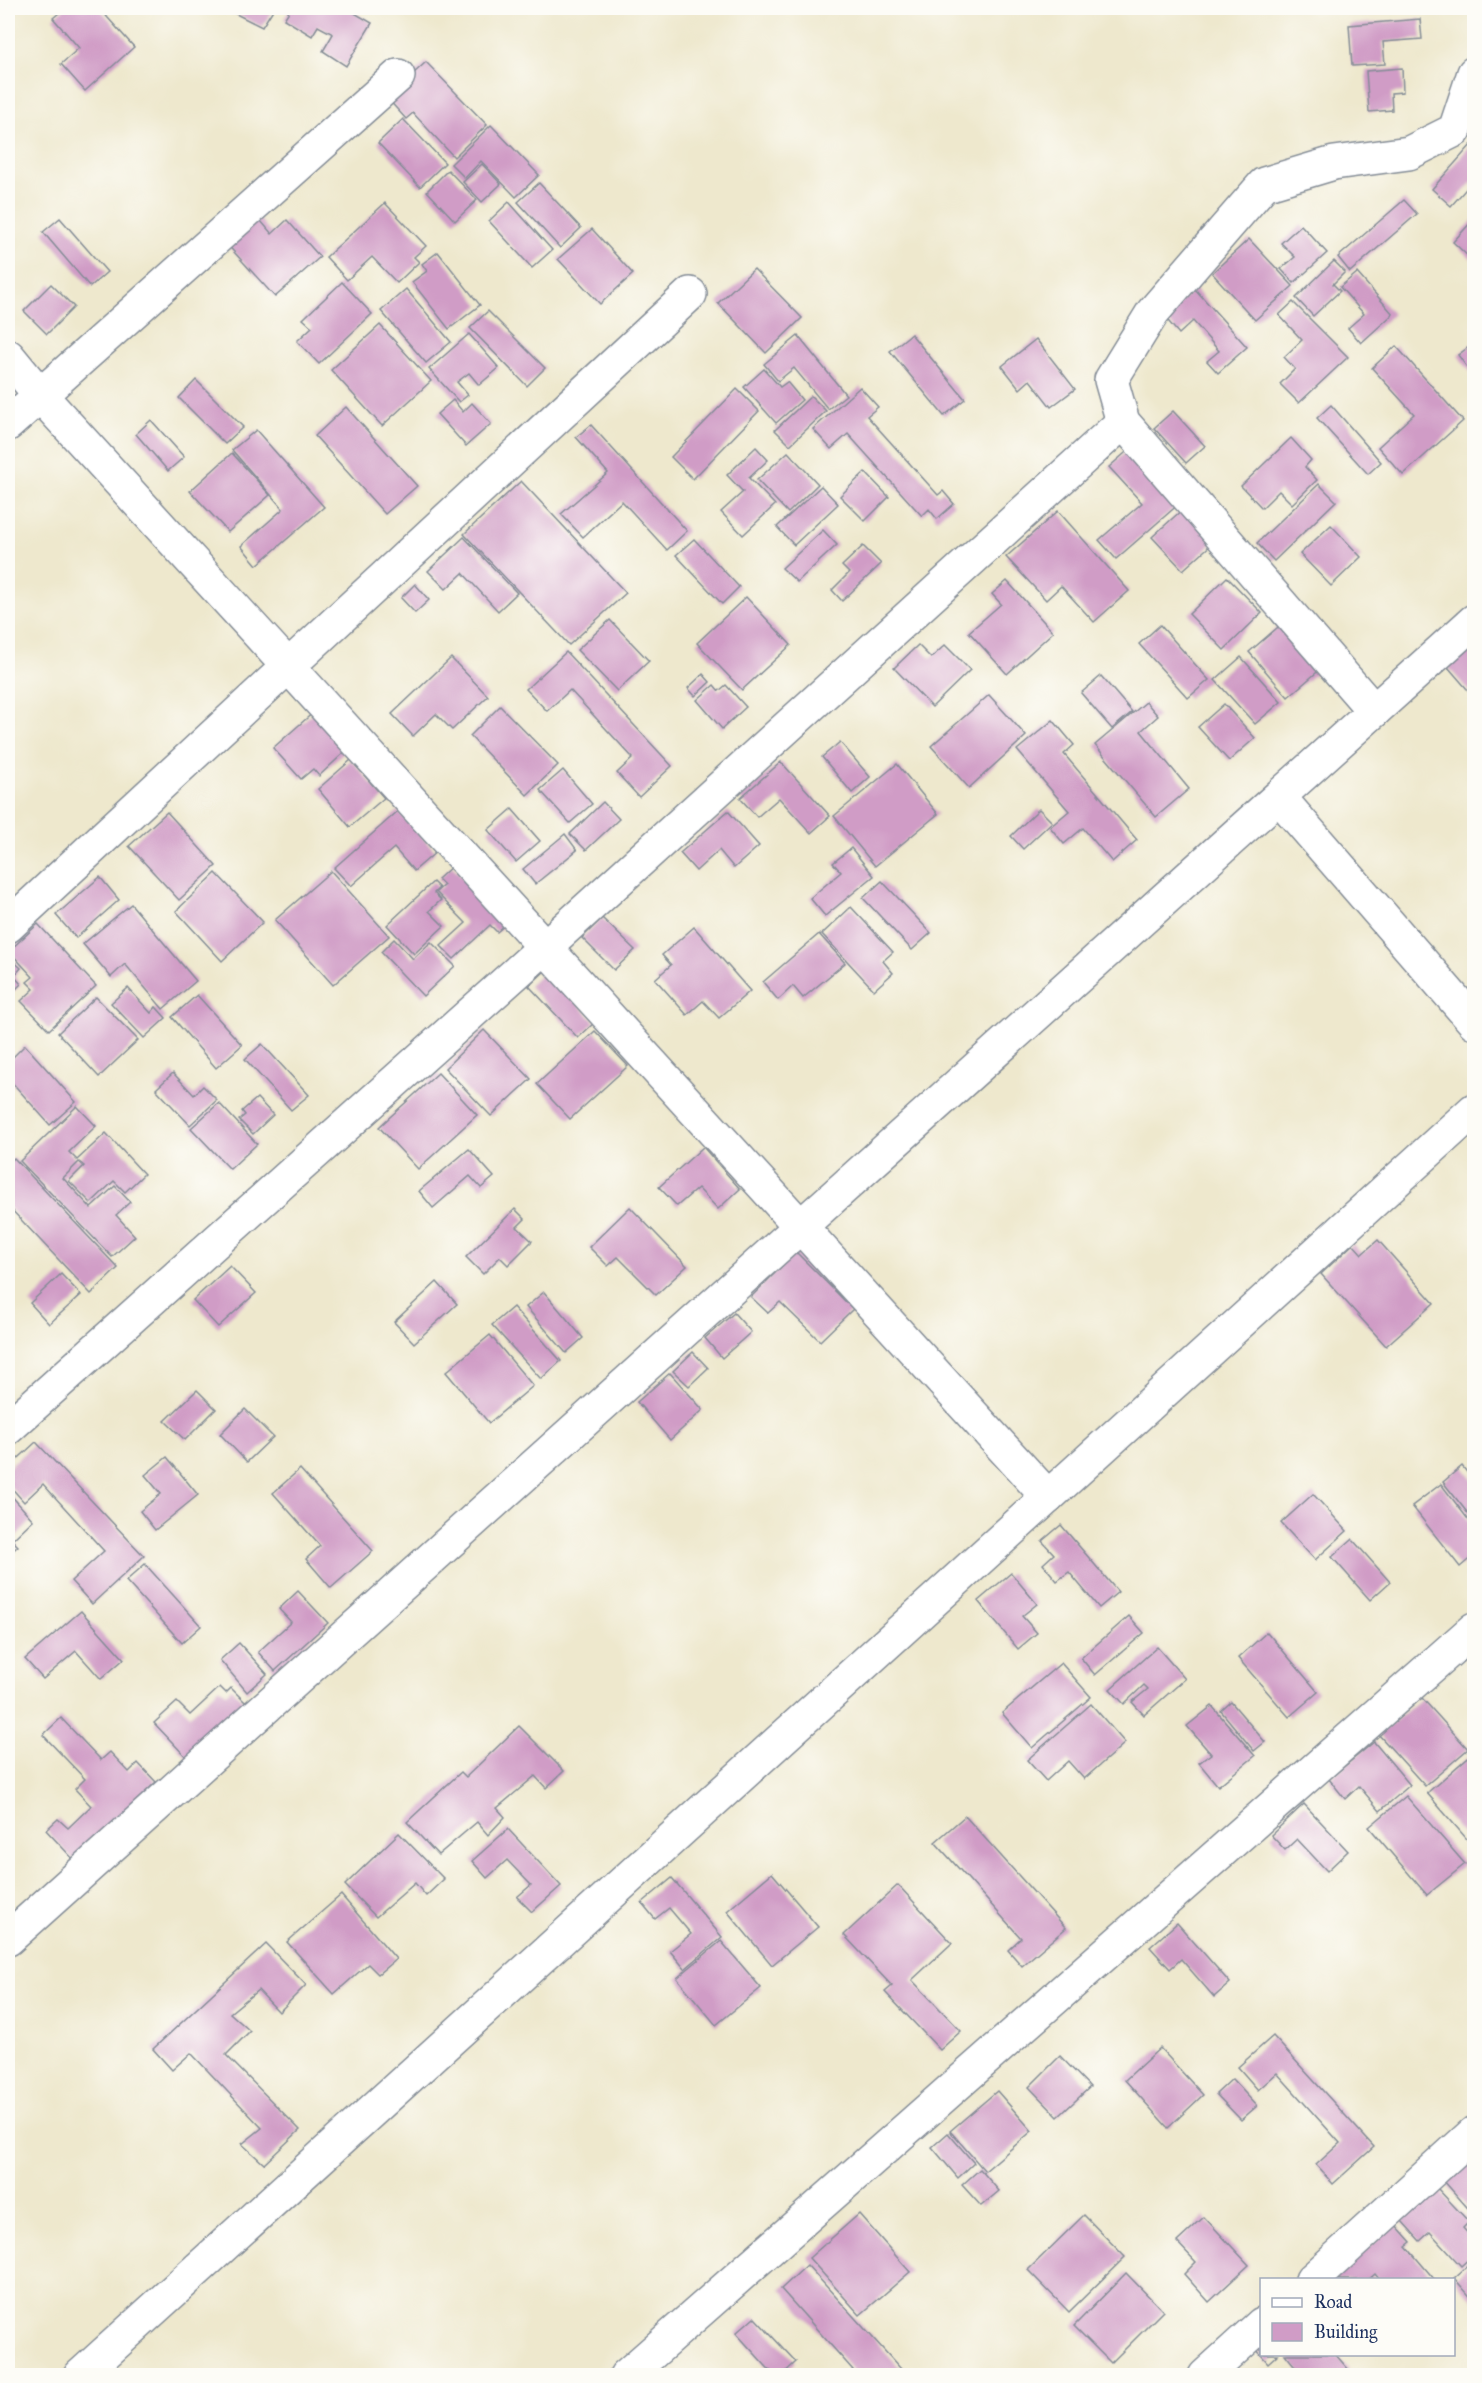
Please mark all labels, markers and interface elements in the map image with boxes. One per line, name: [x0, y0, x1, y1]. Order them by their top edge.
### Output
legend: [1260, 2278, 1455, 2356]
text: Road: [1314, 2291, 1352, 2313]
text: Building: [1314, 2321, 1378, 2344]

